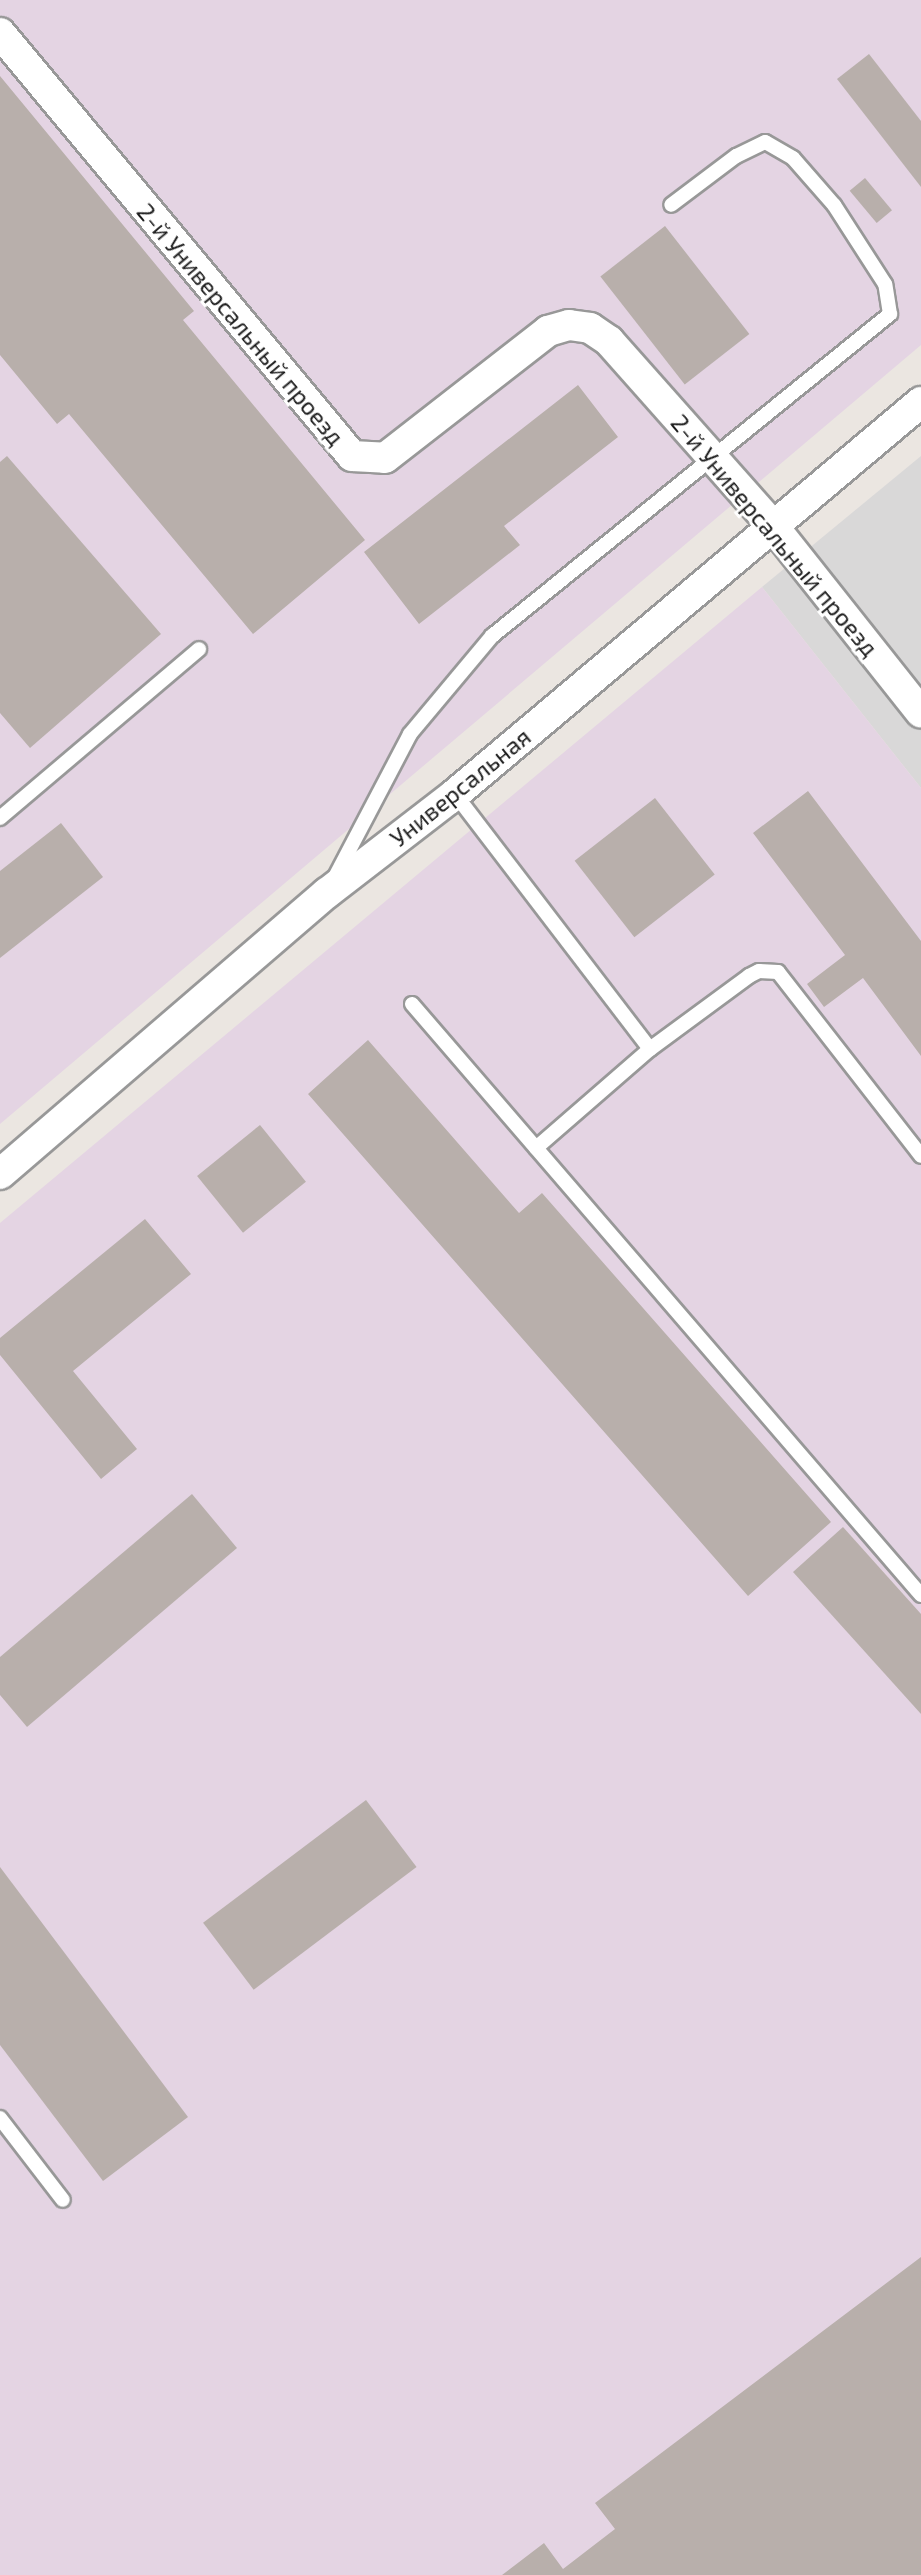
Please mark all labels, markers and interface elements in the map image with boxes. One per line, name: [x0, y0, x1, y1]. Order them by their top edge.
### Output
street label: 2-й Универсальный проезд: [131, 197, 351, 451]
street label: 2-й Универсальный проезд: [665, 408, 885, 662]
street label: Универсальная: [384, 722, 536, 852]

